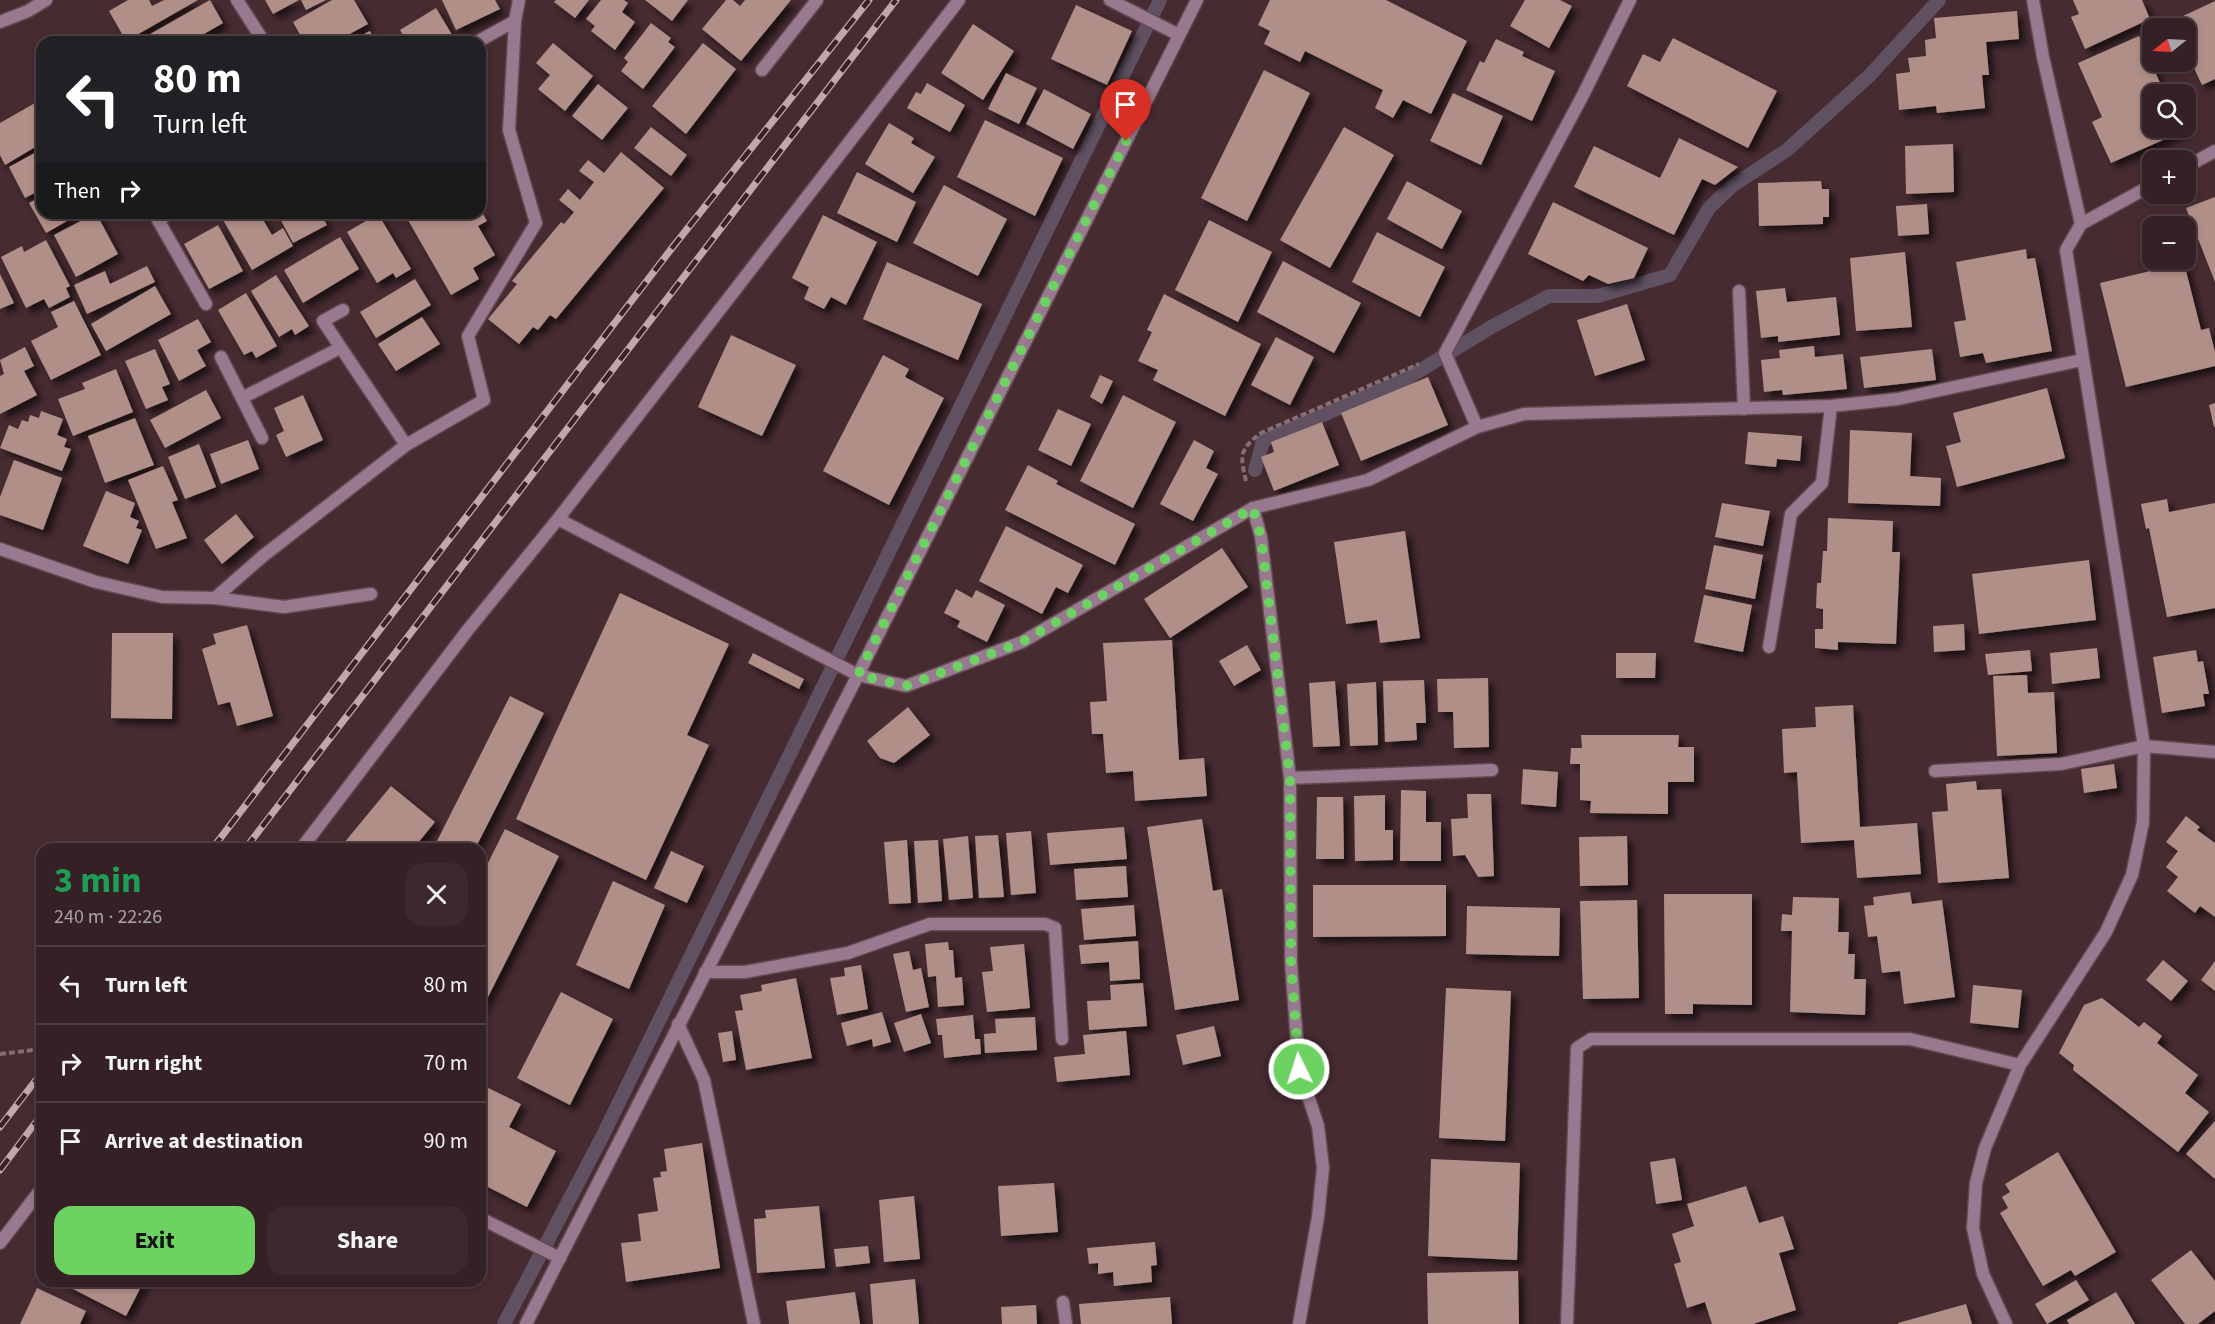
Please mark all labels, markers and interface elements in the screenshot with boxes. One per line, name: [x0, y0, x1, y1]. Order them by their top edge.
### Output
north arrow: [2142, 18, 2196, 72]
map controls: [2142, 18, 2196, 270]
text: 80 m: [153, 49, 242, 109]
icon: left: [54, 60, 132, 138]
pin: [1100, 79, 1151, 141]
button: search: [2142, 84, 2196, 138]
icon: arrive: [1109, 88, 1142, 121]
text: Turn left: [153, 105, 247, 144]
button: +: [2142, 150, 2196, 204]
icon: right: [113, 174, 146, 207]
text: Then: [54, 175, 101, 207]
button: −: [2142, 216, 2196, 270]
text: 3 min: [54, 855, 142, 906]
button: close: [405, 863, 468, 926]
text: 240 m · 22:26: [54, 903, 162, 931]
icon: left: [54, 969, 87, 1002]
text: Turn left: [105, 969, 187, 1001]
text: 80 m: [423, 969, 468, 1001]
position arrow: [1267, 1037, 1331, 1101]
icon: right: [54, 1047, 87, 1080]
text: Turn right: [105, 1047, 202, 1079]
text: 70 m: [423, 1047, 468, 1079]
icon: arrive: [54, 1125, 87, 1158]
text: Arrive at destination: [105, 1125, 303, 1157]
text: 90 m: [423, 1125, 468, 1157]
button: Exit: [54, 1206, 255, 1275]
button: Share: [267, 1206, 468, 1275]

